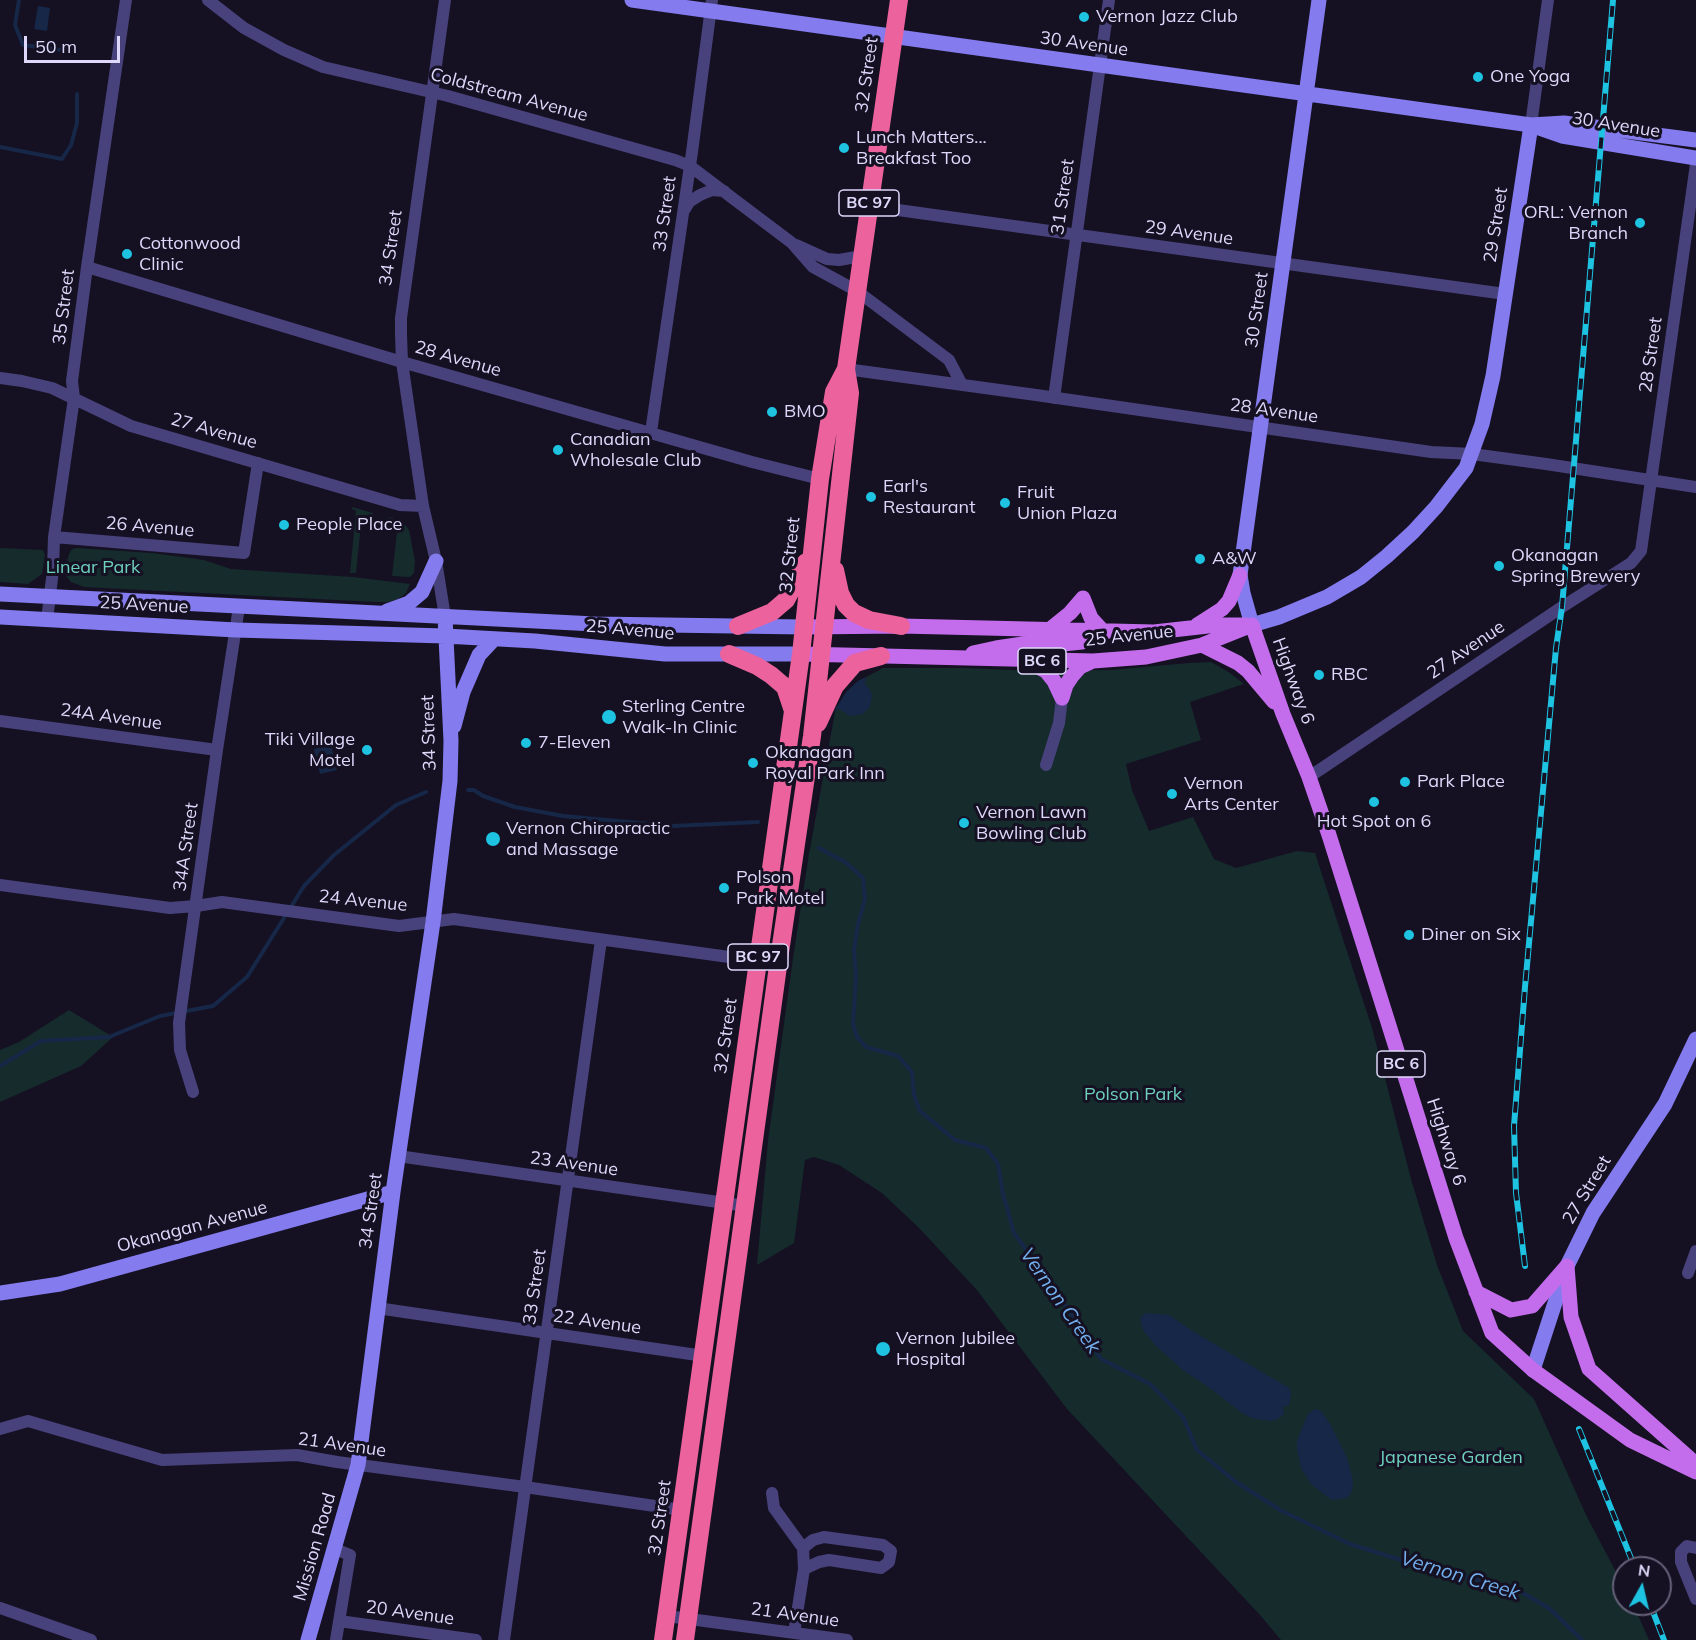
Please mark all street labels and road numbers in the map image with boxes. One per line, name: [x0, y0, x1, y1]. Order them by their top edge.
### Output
street label: 30 Avenue: [1038, 27, 1130, 61]
street label: 32 Street: [851, 36, 883, 114]
street label: Coldstream Avenue: [428, 64, 590, 126]
street label: 30 Avenue: [1570, 107, 1662, 143]
street label: 31 Street: [1047, 158, 1079, 236]
street label: 33 Street: [649, 175, 681, 253]
street label: 29 Street: [1479, 186, 1513, 264]
road number: BC 97: [839, 190, 899, 216]
street label: 34 Street: [375, 209, 407, 287]
street label: 29 Avenue: [1143, 216, 1235, 250]
street label: 35 Street: [49, 268, 79, 346]
street label: 30 Street: [1241, 271, 1273, 349]
street label: 28 Street: [1635, 316, 1667, 394]
street label: 28 Avenue: [412, 336, 504, 382]
street label: 28 Avenue: [1228, 394, 1320, 428]
street label: 27 Avenue: [168, 408, 260, 454]
street label: 26 Avenue: [105, 512, 195, 542]
street label: 32 Street: [775, 516, 805, 594]
street label: 25 Avenue: [99, 592, 189, 618]
street label: 25 Avenue: [585, 615, 675, 645]
street label: 27 Avenue: [1423, 616, 1509, 684]
street label: 25 Avenue: [1084, 621, 1174, 651]
street label: Highway 6: [1267, 635, 1319, 727]
road number: BC 6: [1018, 648, 1066, 674]
street label: 34 Street: [417, 695, 441, 771]
street label: 24A Avenue: [59, 699, 163, 735]
street label: 34A Street: [169, 801, 203, 893]
street label: 24 Avenue: [318, 886, 408, 916]
road number: BC 97: [728, 944, 788, 970]
street label: 32 Street: [710, 997, 742, 1075]
road number: BC 6: [1377, 1051, 1425, 1077]
street label: Highway 6: [1422, 1096, 1470, 1188]
street label: 23 Avenue: [528, 1147, 620, 1181]
street label: 27 Street: [1558, 1152, 1616, 1228]
street label: 34 Street: [355, 1172, 387, 1250]
street label: Okanagan Avenue: [114, 1197, 270, 1257]
street label: 33 Street: [519, 1248, 551, 1326]
street label: 22 Avenue: [551, 1305, 643, 1339]
street label: 21 Avenue: [296, 1428, 388, 1462]
street label: 32 Street: [644, 1479, 676, 1557]
street label: Mission Road: [289, 1490, 341, 1604]
street label: 20 Avenue: [364, 1596, 456, 1630]
street label: 21 Avenue: [749, 1598, 841, 1632]

